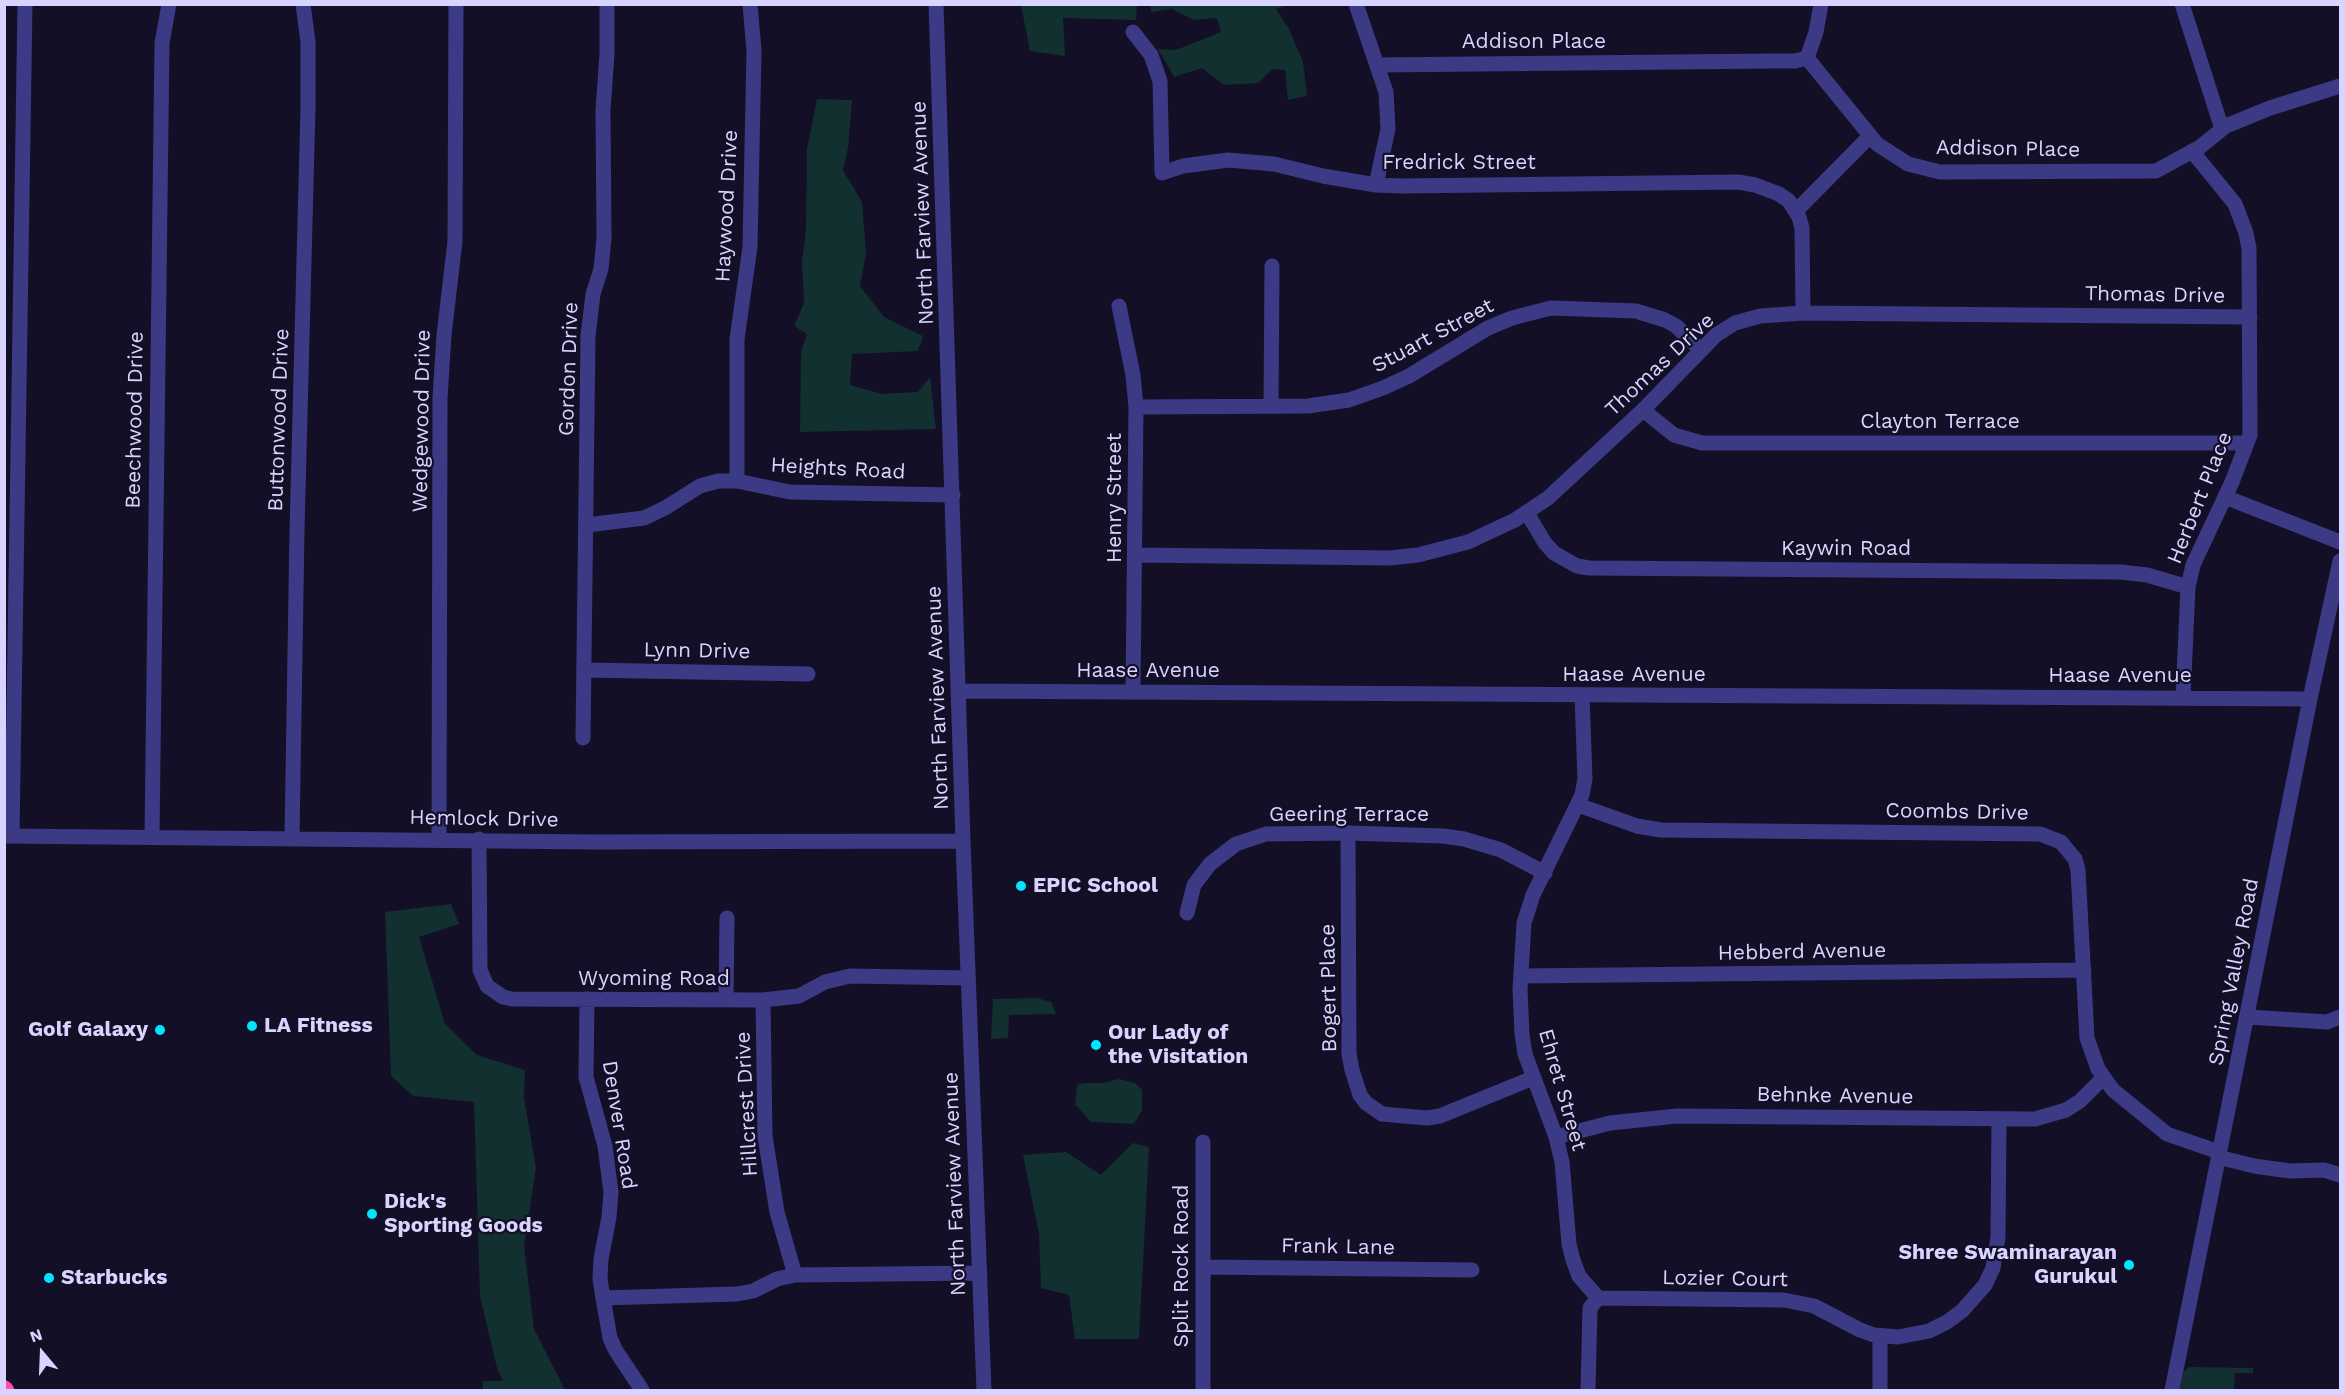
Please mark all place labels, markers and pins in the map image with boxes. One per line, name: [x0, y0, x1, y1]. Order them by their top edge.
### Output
place label: EPIC School: [1033, 873, 1158, 899]
marker: EPIC School: [1014, 879, 1028, 893]
place label: LA Fitness: [264, 1013, 373, 1039]
place label: Golf Galaxy: [28, 1017, 148, 1043]
marker: LA Fitness: [245, 1019, 259, 1033]
place label: Our Lady of the Visitation: [1108, 1020, 1248, 1070]
marker: Golf Galaxy: [153, 1023, 167, 1037]
marker: Our Lady of the Visitation: [1089, 1038, 1103, 1052]
place label: Dick's Sporting Goods: [384, 1189, 543, 1239]
marker: Dick's Sporting Goods: [365, 1207, 379, 1221]
place label: Shree Swaminarayan Gurukul: [1899, 1240, 2117, 1290]
marker: Shree Swaminarayan Gurukul: [2122, 1258, 2136, 1272]
place label: Starbucks: [61, 1265, 167, 1291]
marker: Starbucks: [42, 1271, 56, 1285]

